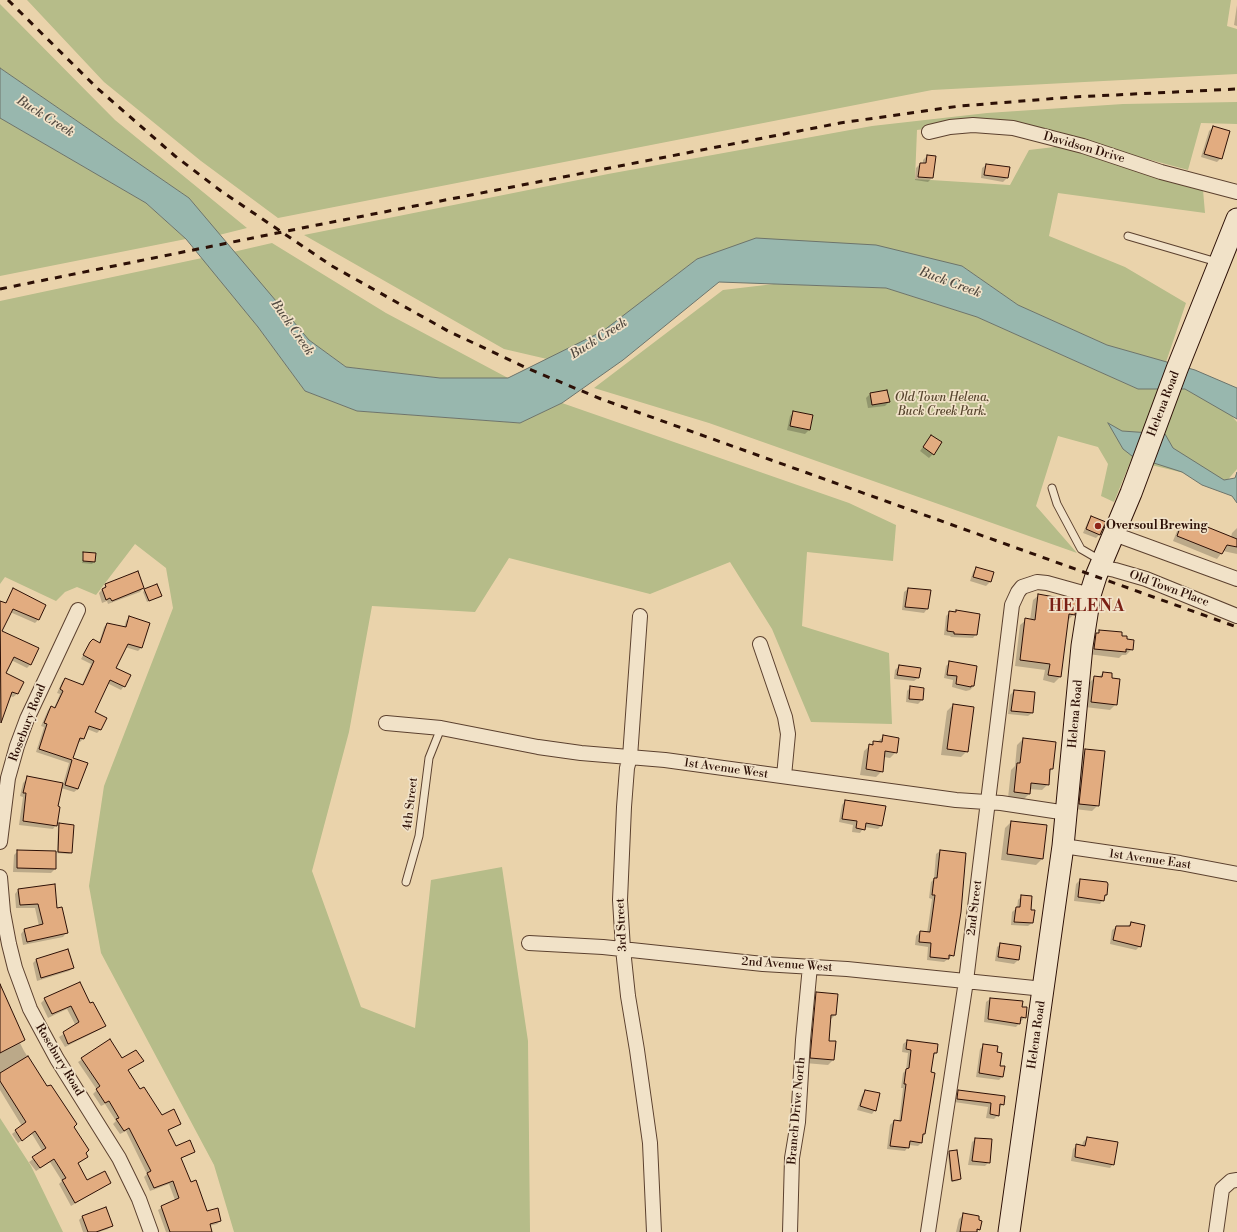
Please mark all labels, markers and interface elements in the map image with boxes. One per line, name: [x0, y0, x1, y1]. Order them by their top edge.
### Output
water label: Buck Creek: [13, 93, 77, 141]
street label: Davidson Drive: [1042, 129, 1126, 167]
water label: Buck Creek: [917, 265, 983, 301]
water label: Buck Creek: [267, 297, 317, 359]
water label: Buck Creek: [567, 315, 631, 363]
street label: Helena Road: [1145, 369, 1183, 439]
park label: Old Town Helena, Buck Creek Park.: [895, 391, 989, 419]
place label: Oversoul Brewing: [1106, 519, 1207, 533]
marker: Oversoul Brewing: [1093, 521, 1103, 531]
street label: Old Town Place: [1127, 568, 1211, 610]
district label: HELENA: [1049, 597, 1125, 617]
street label: Helena Road: [1066, 679, 1086, 749]
street label: Rosebury Road: [7, 682, 49, 764]
street label: 1st Avenue West: [683, 756, 769, 782]
street label: 4th Street: [401, 776, 421, 832]
street label: 1st Avenue East: [1108, 847, 1192, 873]
street label: 2nd Street: [964, 879, 986, 937]
street label: 3rd Street: [613, 898, 631, 952]
street label: 2nd Avenue West: [741, 955, 833, 975]
street label: Helena Road: [1025, 1000, 1049, 1070]
street label: Rosebury Road: [32, 1021, 86, 1099]
street label: Branch Drive North: [785, 1057, 809, 1165]

